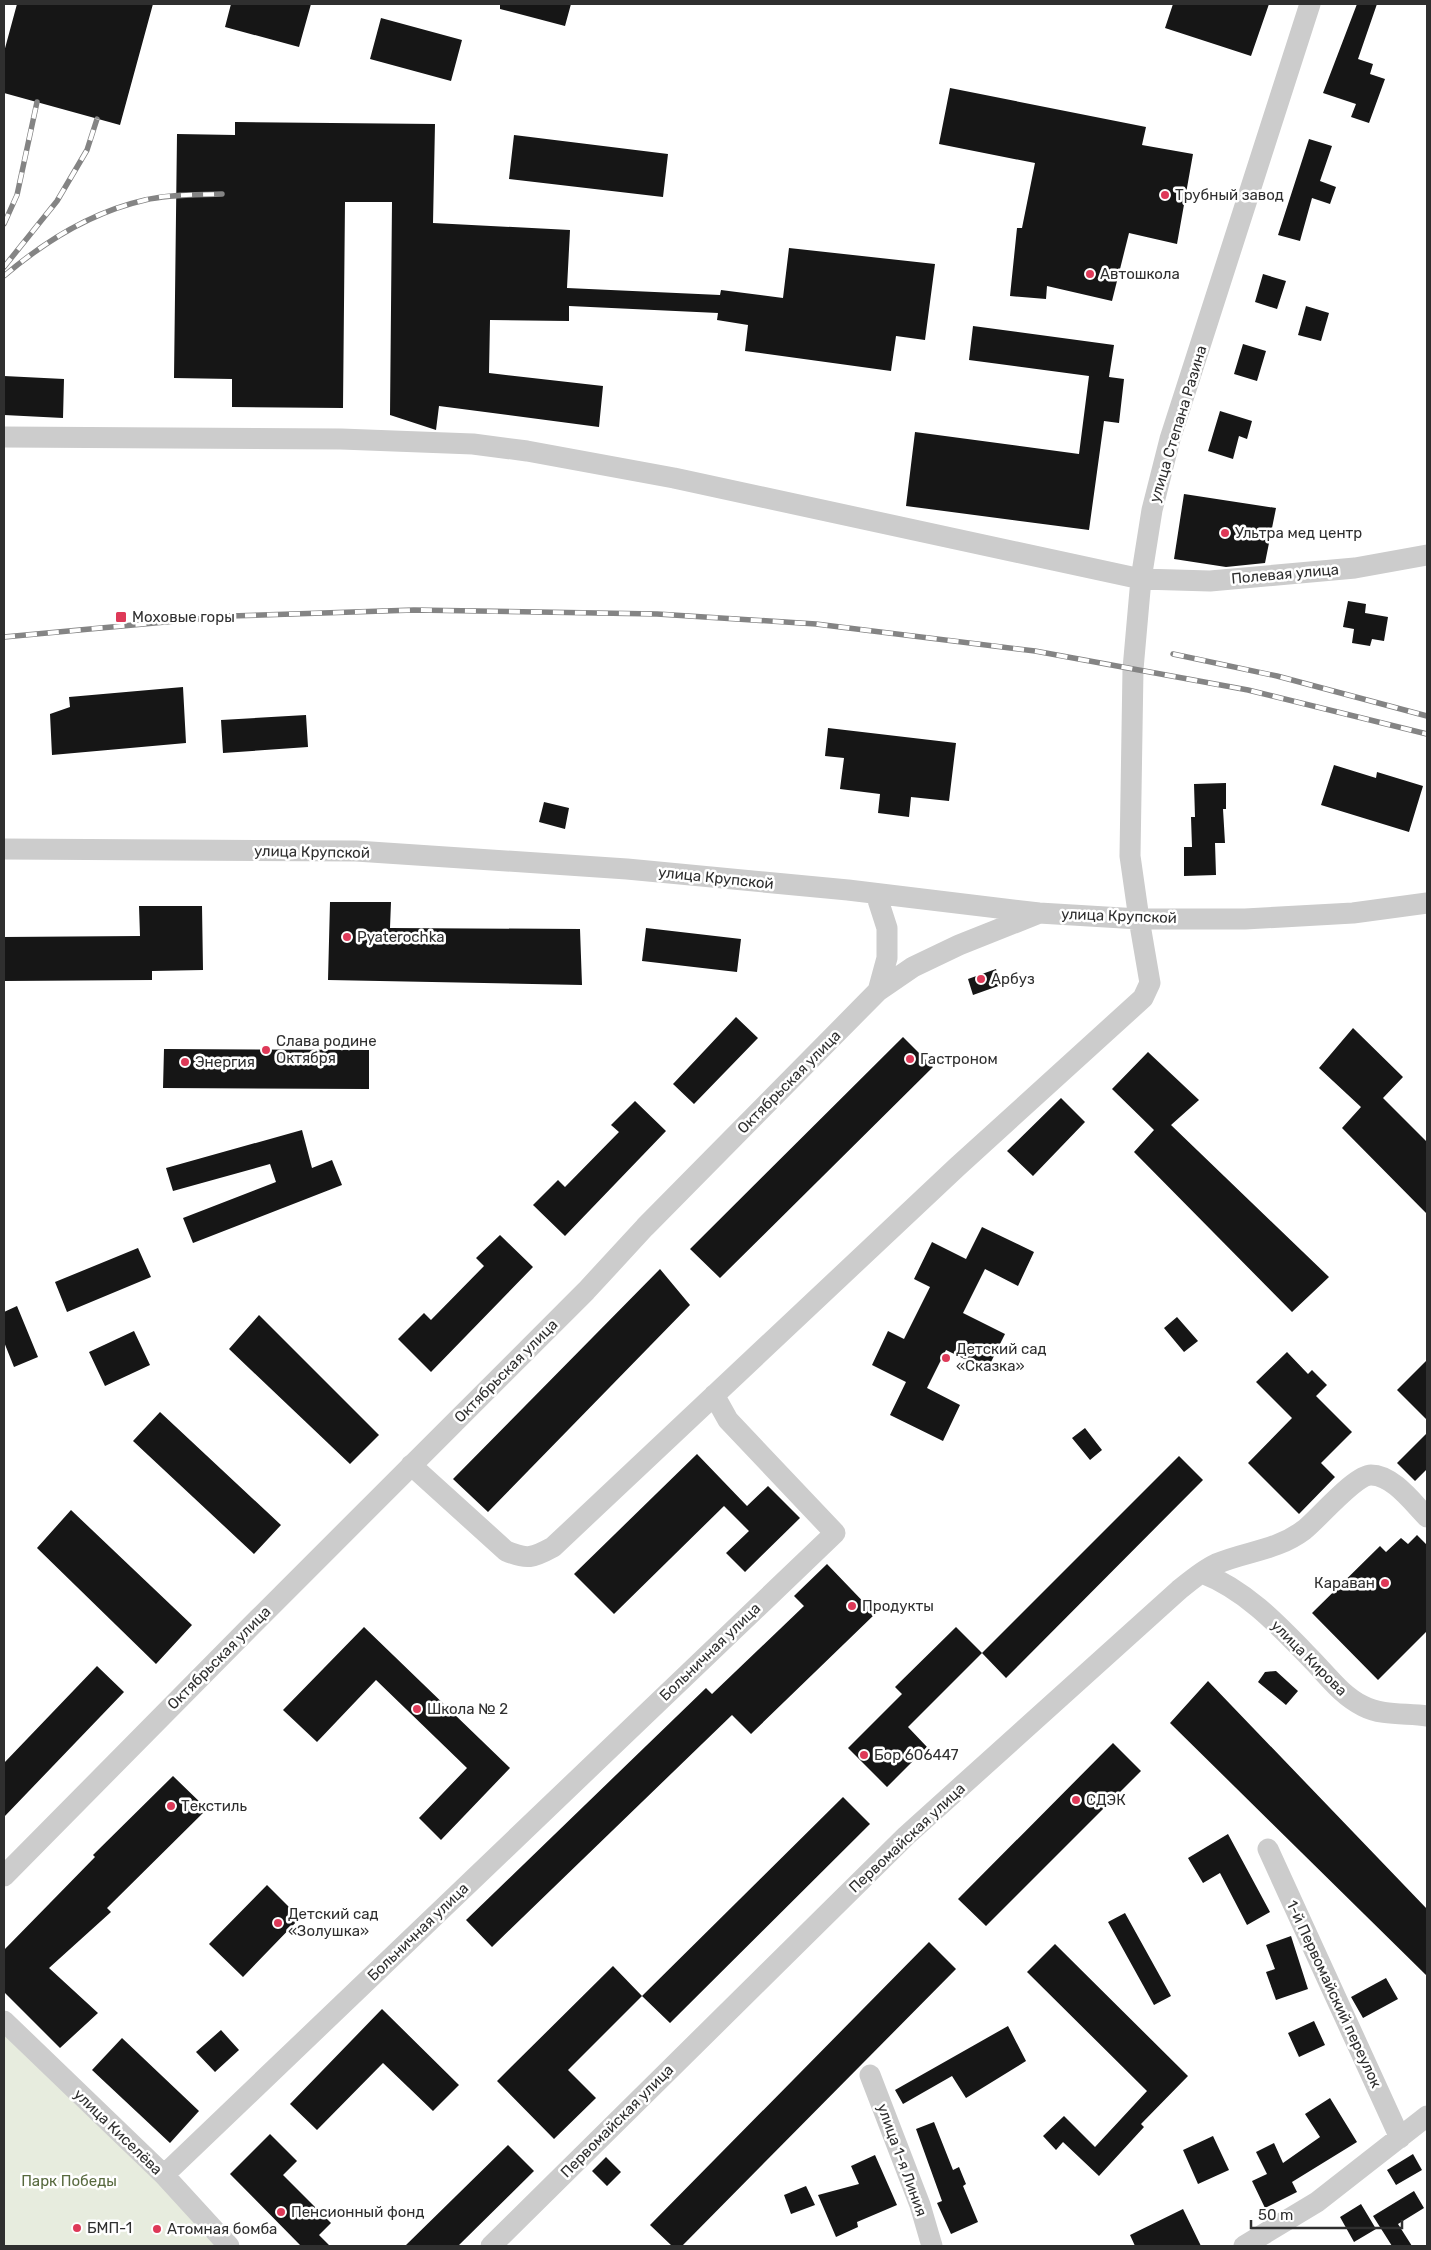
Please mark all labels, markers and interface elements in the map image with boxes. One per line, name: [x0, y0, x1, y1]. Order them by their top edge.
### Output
place label: Трубный завод: [1175, 186, 1284, 204]
marker: Трубный завод: [1159, 189, 1171, 201]
place label: Автошкола: [1100, 265, 1180, 283]
marker: Автошкола: [1084, 268, 1096, 280]
street label: улица Степана Разина: [1146, 343, 1210, 505]
place label: Ультра мед центр: [1235, 524, 1362, 542]
marker: Ультра мед центр: [1219, 527, 1231, 539]
street label: Полевая улица: [1230, 560, 1340, 588]
place label: Моховые горы: [132, 608, 235, 626]
marker: Моховые горы: [114, 610, 128, 624]
street label: улица Крупской: [254, 842, 370, 862]
street label: улица Крупской: [657, 863, 775, 893]
street label: улица Крупской: [1061, 905, 1177, 927]
place label: Pyaterochka: [357, 928, 445, 946]
marker: Pyaterochka: [341, 931, 353, 943]
place label: Арбуз: [991, 970, 1035, 988]
marker: Арбуз: [975, 973, 987, 985]
street label: Октябрьская улица: [734, 1027, 844, 1137]
place label: Слава родине Октября: [276, 1032, 377, 1067]
marker: Слава родине Октября: [260, 1044, 272, 1056]
place label: Гастроном: [920, 1050, 998, 1068]
place label: Энергия: [195, 1053, 255, 1071]
marker: Гастроном: [904, 1053, 916, 1065]
marker: Энергия: [179, 1056, 191, 1068]
street label: Октябрьская улица: [451, 1316, 561, 1426]
place label: Детский сад «Сказка»: [956, 1340, 1047, 1375]
marker: Детский сад «Сказка»: [940, 1352, 952, 1364]
place label: Караван: [1314, 1574, 1375, 1592]
marker: Караван: [1379, 1577, 1391, 1589]
place label: Продукты: [862, 1597, 934, 1615]
street label: Больничная улица: [656, 1599, 764, 1705]
marker: Продукты: [846, 1600, 858, 1612]
street label: Октябрьская улица: [164, 1603, 274, 1713]
street label: улица Кирова: [1267, 1616, 1351, 1700]
place label: Школа № 2: [427, 1700, 508, 1718]
marker: Школа № 2: [411, 1703, 423, 1715]
place label: Бор 606447: [874, 1746, 959, 1764]
marker: Бор 606447: [858, 1749, 870, 1761]
street label: Первомайская улица: [845, 1779, 969, 1897]
place label: СДЭК: [1086, 1791, 1126, 1809]
marker: СДЭК: [1070, 1794, 1082, 1806]
place label: Текстиль: [181, 1797, 248, 1815]
marker: Текстиль: [165, 1800, 177, 1812]
street label: Больничная улица: [364, 1879, 472, 1985]
street label: 1-й Первомайский переулок: [1283, 1897, 1385, 2091]
place label: Детский сад «Золушка»: [288, 1905, 379, 1940]
marker: Детский сад «Золушка»: [272, 1917, 284, 1929]
street label: Первомайская улица: [557, 2061, 677, 2181]
street label: улица Киселёва: [70, 2085, 166, 2179]
street label: улица 1-я Линия: [873, 2101, 931, 2219]
park label: Парк Победы: [21, 2172, 117, 2190]
scale bar: [1251, 2198, 1402, 2230]
place label: Пенсионный фонд: [291, 2203, 424, 2221]
marker: Пенсионный фонд: [275, 2206, 287, 2218]
text: 50 m: [1258, 2206, 1293, 2224]
place label: БМП-1: [87, 2219, 132, 2237]
place label: Атомная бомба: [167, 2220, 277, 2238]
marker: БМП-1: [71, 2222, 83, 2234]
marker: Атомная бомба: [151, 2223, 163, 2235]

